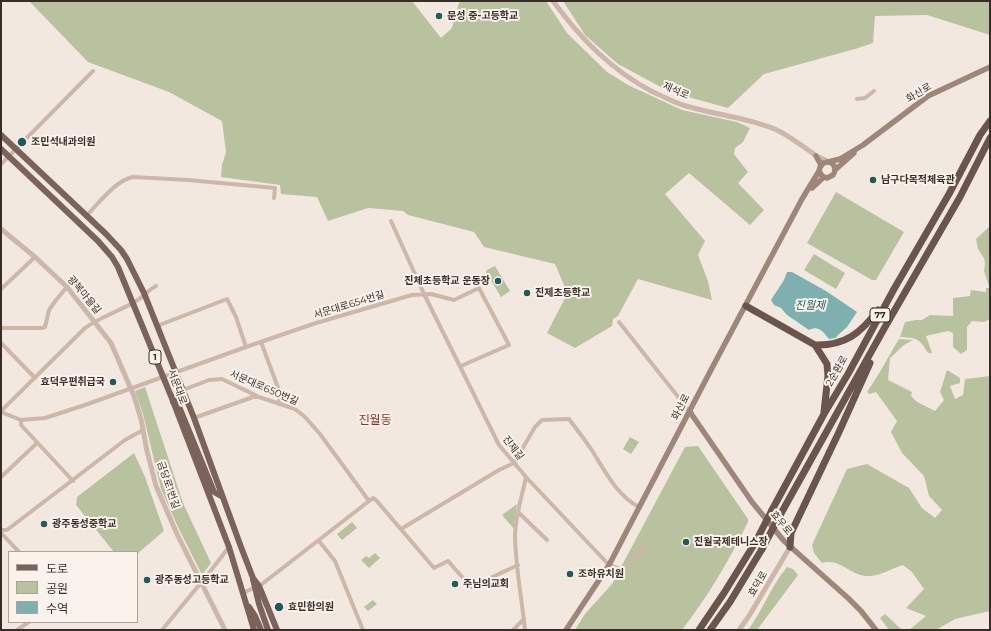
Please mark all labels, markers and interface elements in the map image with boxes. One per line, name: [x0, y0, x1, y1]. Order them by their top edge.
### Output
place label: 문성 중-고등학교: [447, 10, 518, 22]
marker: 문성 중-고등학교: [434, 11, 444, 21]
street label: 제석로: [661, 80, 691, 102]
street label: 화산로: [904, 81, 934, 105]
marker: 조민석내과의원: [16, 136, 28, 148]
place label: 조민석내과의원: [31, 136, 95, 148]
place label: 남구다목적체육관: [881, 174, 955, 186]
marker: 남구다목적체육관: [868, 175, 878, 185]
street label: 광복마을길: [65, 274, 103, 316]
place label: 진체초등학교 운동장: [404, 275, 490, 287]
marker: 진체초등학교 운동장: [493, 276, 503, 286]
place label: 진제초등학교: [535, 287, 590, 299]
marker: 진제초등학교: [522, 288, 532, 298]
street label: 서문대로654번길: [312, 289, 386, 321]
water label: 진월제: [795, 299, 825, 313]
road number: 77: [870, 308, 890, 322]
road number: 1: [149, 350, 161, 364]
street label: 2순환로: [823, 354, 851, 388]
street label: 서문대로: [165, 368, 189, 406]
street label: 서문대로650번길: [228, 368, 300, 408]
place label: 효덕우편취급국: [41, 376, 105, 388]
marker: 효덕우편취급국: [108, 377, 118, 387]
street label: 화산로: [669, 392, 693, 422]
district label: 진월동: [358, 413, 392, 427]
street label: 진제길: [500, 433, 526, 463]
street label: 금당로1번길: [154, 460, 182, 510]
street label: 효우로: [768, 509, 794, 537]
place label: 광주동성중학교: [52, 518, 116, 530]
marker: 광주동성중학교: [39, 519, 49, 529]
place label: 진월국제테니스장: [694, 536, 768, 548]
marker: 진월국제테니스장: [681, 537, 691, 547]
legend: [8, 551, 138, 623]
text: 도로: [46, 561, 68, 576]
place label: 조하유치원: [578, 568, 624, 580]
marker: 조하유치원: [565, 569, 575, 579]
street label: 효덕로: [746, 569, 770, 599]
place label: 광주동성고등학교: [155, 574, 229, 586]
marker: 광주동성고등학교: [142, 575, 152, 585]
place label: 주님의교회: [463, 578, 509, 590]
marker: 주님의교회: [450, 579, 460, 589]
text: 공원: [46, 581, 68, 596]
text: 수역: [46, 601, 68, 616]
marker: 효민한의원: [273, 601, 285, 613]
place label: 효민한의원: [288, 601, 334, 613]

